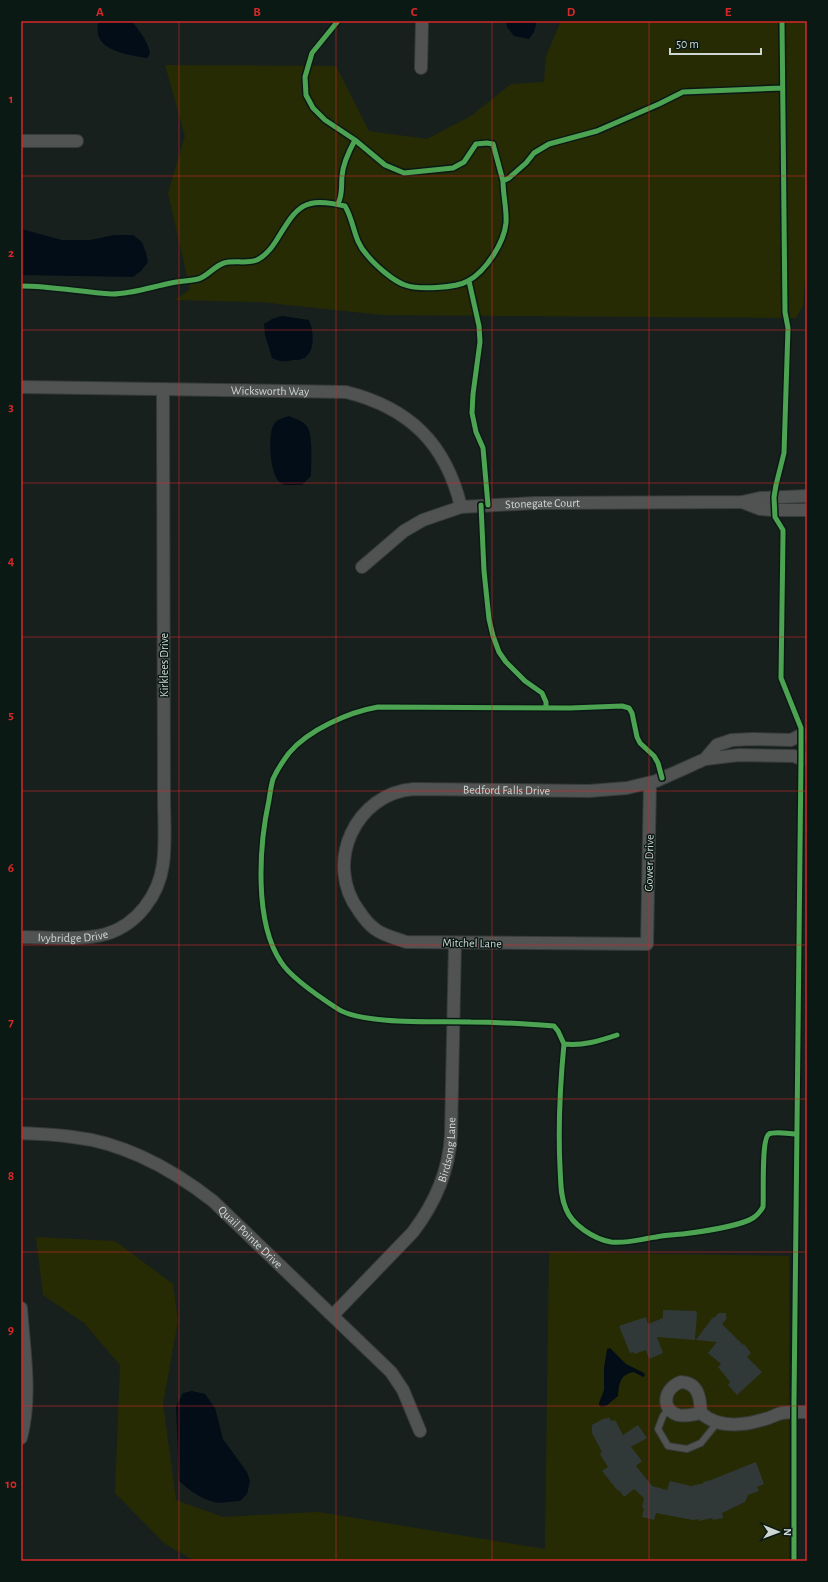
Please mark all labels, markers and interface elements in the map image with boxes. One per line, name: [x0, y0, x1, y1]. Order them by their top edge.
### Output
text: A: [96, 6, 104, 19]
text: B: [253, 6, 261, 19]
text: C: [411, 6, 418, 19]
text: D: [567, 6, 576, 19]
text: E: [725, 6, 732, 19]
scale bar: [670, 30, 761, 56]
text: 50 m: [676, 38, 699, 50]
text: 1: [9, 93, 13, 106]
text: 2: [8, 247, 14, 260]
street label: Wicksworth Way: [231, 384, 309, 398]
text: 3: [8, 401, 14, 414]
street label: Stonegate Court: [505, 497, 580, 511]
text: 4: [8, 555, 15, 568]
street label: Kirklees Drive: [158, 633, 170, 697]
text: 5: [8, 709, 14, 722]
street label: Bedford Falls Drive: [463, 784, 550, 797]
street label: Gower Drive: [643, 834, 655, 892]
text: 6: [8, 862, 14, 875]
street label: Ivybridge Drive: [37, 928, 109, 945]
street label: Mitchel Lane: [442, 936, 502, 950]
text: 7: [8, 1016, 14, 1029]
street label: Birdsong Lane: [436, 1117, 457, 1184]
text: 8: [8, 1170, 14, 1183]
street label: Quail Pointe Drive: [215, 1203, 285, 1270]
text: 9: [8, 1324, 14, 1337]
text: 10: [5, 1478, 17, 1491]
north arrow: [758, 1512, 798, 1552]
text: N: [782, 1528, 793, 1536]

